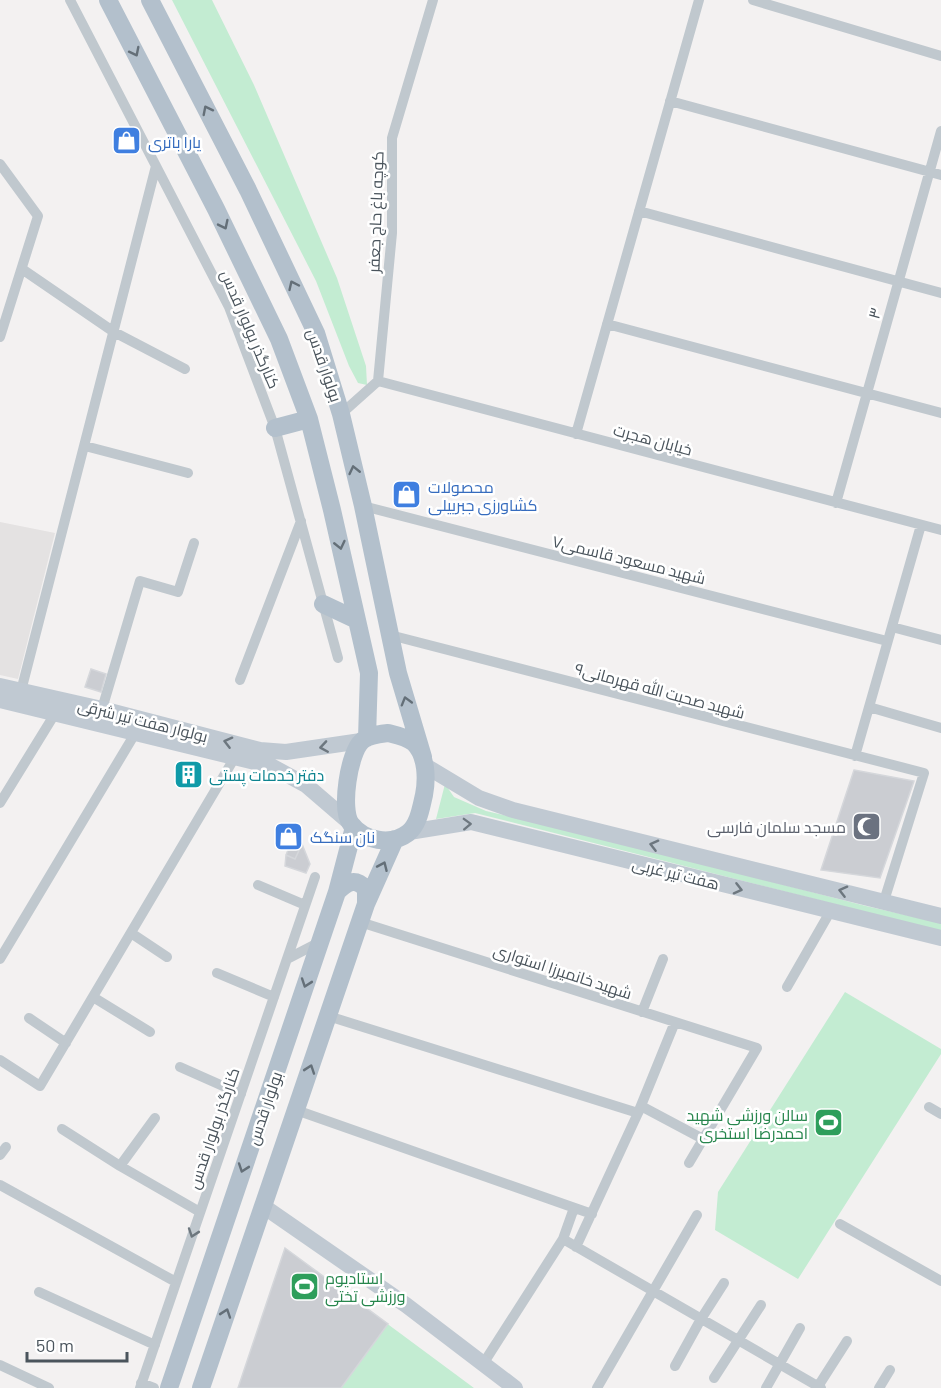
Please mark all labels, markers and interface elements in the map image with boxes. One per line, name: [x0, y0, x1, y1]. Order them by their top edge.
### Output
one-way arrow: [128, 46, 139, 56]
one-way arrow: [203, 106, 214, 117]
shop icon: یارا باتری: [111, 125, 143, 157]
place label: یارا باتری: [148, 132, 202, 153]
street label: کوچه باغ حاج جعفر: [363, 151, 390, 274]
one-way arrow: [216, 219, 228, 230]
street label: کنارگذر بولوار قدس: [216, 267, 285, 392]
one-way arrow: [289, 281, 301, 292]
street label: ۳: [863, 305, 885, 321]
street label: بولوار قدس: [302, 326, 346, 405]
street label: خیابان هجرت: [611, 419, 695, 461]
one-way arrow: [349, 465, 362, 475]
place label: محصولات کشاورزی جبرییلی: [428, 477, 538, 516]
shop icon: محصولات کشاورزی جبرییلی: [391, 479, 423, 511]
street label: شهید مسعود قاسمی۷: [550, 531, 708, 589]
one-way arrow: [333, 540, 346, 550]
street label: شهید صحبت الله قهرمانی۹: [572, 658, 747, 724]
street label: بولوار هفت تیر شرقی: [75, 695, 210, 747]
one-way arrow: [401, 696, 413, 707]
one-way arrow: [224, 736, 234, 749]
one-way arrow: [319, 740, 329, 753]
building icon: دفتر خدمات پستی: [172, 758, 204, 790]
place label: دفتر خدمات پستی: [209, 765, 324, 787]
mosque icon: مسجد سلمان فارسی: [851, 810, 883, 842]
place label: مسجد سلمان فارسی: [707, 817, 846, 838]
one-way arrow: [463, 818, 472, 831]
shop icon: نان سنگک: [273, 820, 305, 852]
place label: نان سنگک: [310, 827, 375, 848]
one-way arrow: [649, 839, 659, 852]
street label: هفت تیر غربی: [630, 853, 721, 895]
one-way arrow: [376, 861, 388, 872]
one-way arrow: [733, 881, 743, 894]
one-way arrow: [839, 886, 849, 899]
street label: شهید خانمیرزا استواری: [491, 940, 635, 1004]
one-way arrow: [301, 977, 313, 988]
one-way arrow: [302, 1064, 315, 1074]
street label: کنارگذر بولوار قدس: [183, 1065, 245, 1192]
street label: بولوار قدس: [243, 1069, 287, 1148]
place label: سالن ورزشی شهید احمدرضا استخری: [686, 1105, 808, 1144]
sports icon: سالن ورزشی شهید احمدرضا استخری: [813, 1107, 845, 1139]
one-way arrow: [238, 1162, 251, 1172]
one-way arrow: [188, 1227, 200, 1238]
place label: استادیوم ورزشی تختی: [325, 1268, 405, 1307]
sports icon: استادیوم ورزشی تختی: [288, 1270, 320, 1302]
one-way arrow: [219, 1308, 232, 1319]
scale bar: [27, 1325, 128, 1363]
text: 50 m: [36, 1334, 74, 1356]

